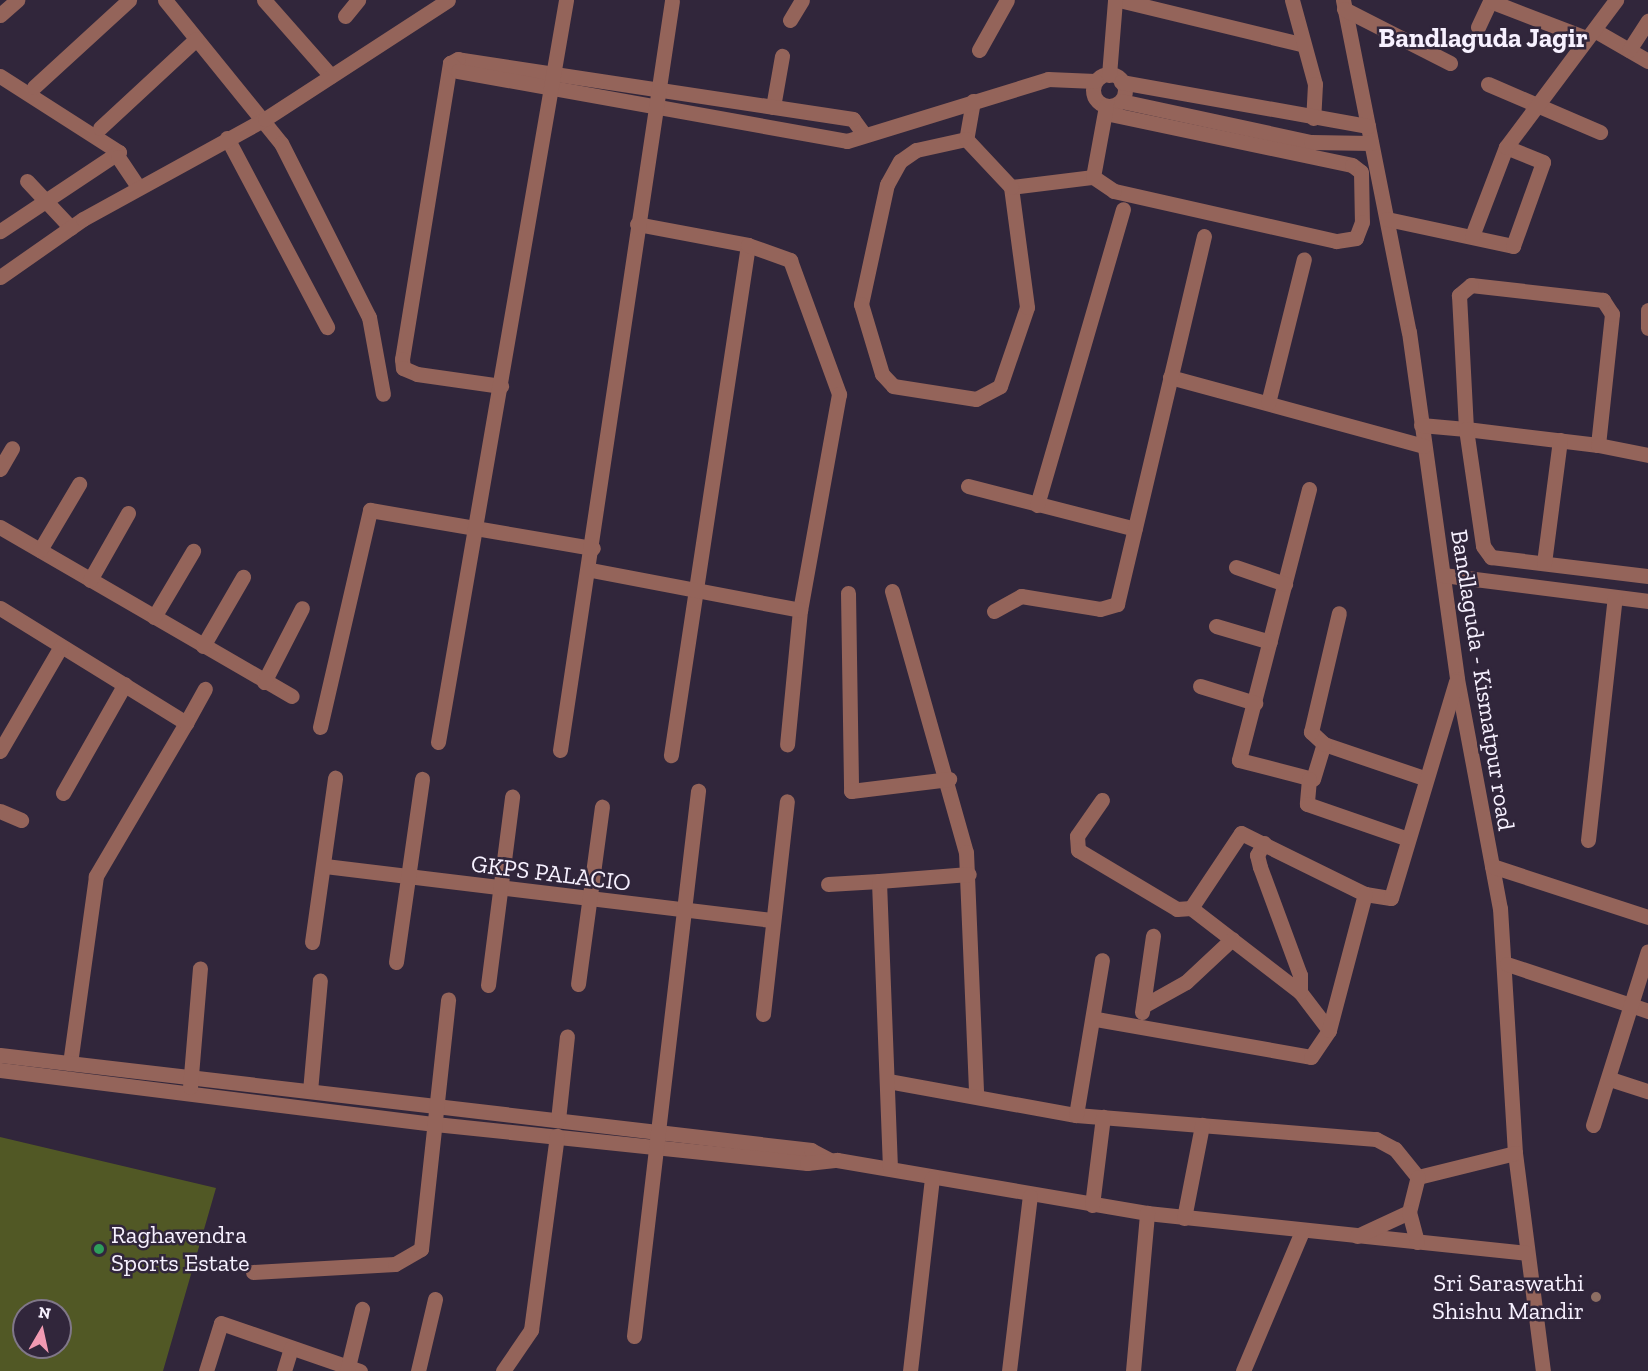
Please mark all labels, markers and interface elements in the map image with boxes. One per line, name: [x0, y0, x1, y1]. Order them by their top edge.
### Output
district label: Bandlaguda Jagir: [1378, 23, 1588, 55]
street label: Bandlaguda - Kismatpur road: [1445, 527, 1521, 833]
street label: GKPS PALACIO: [470, 849, 632, 897]
place label: Raghavendra Sports Estate: [111, 1221, 250, 1277]
marker: Raghavendra Sports Estate: [92, 1242, 106, 1256]
place label: Sri Saraswathi Shishu Mandir: [1432, 1269, 1584, 1325]
marker: Sri Saraswathi Shishu Mandir: [1589, 1290, 1603, 1304]
north arrow: [12, 1299, 72, 1359]
text: N: [37, 1302, 52, 1323]

